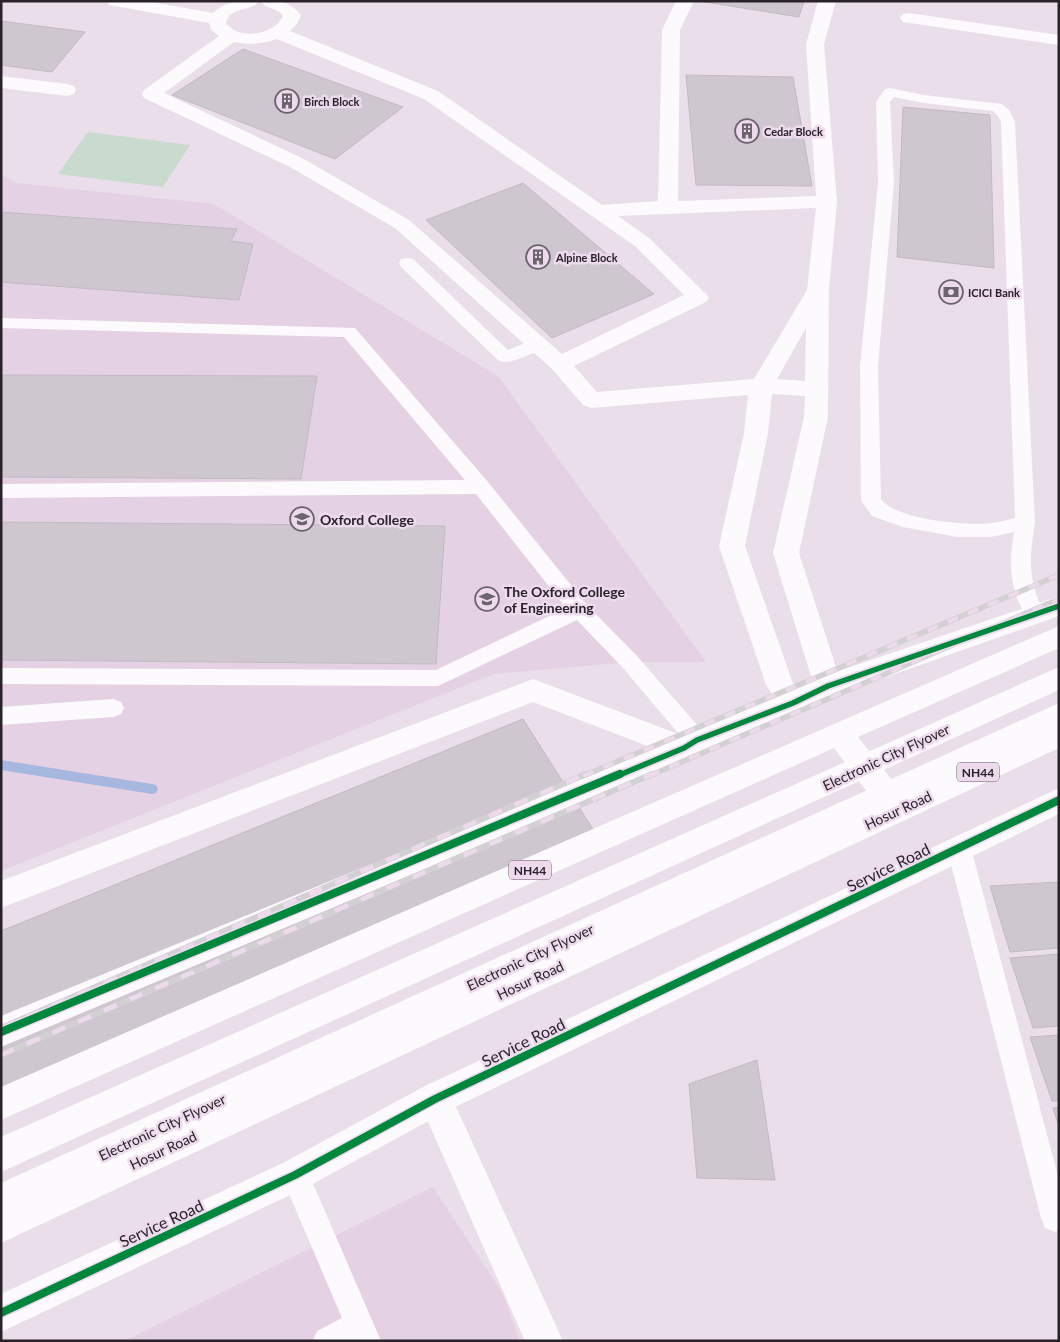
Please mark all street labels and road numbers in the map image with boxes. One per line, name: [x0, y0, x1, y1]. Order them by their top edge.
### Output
street label: Electronic City Flyover: [820, 720, 952, 794]
road number: NH44: [957, 762, 999, 782]
street label: Hosur Road: [862, 787, 934, 833]
street label: Service Road: [843, 839, 933, 895]
road number: NH44: [509, 860, 551, 880]
street label: Electronic City Flyover: [464, 920, 596, 994]
street label: Hosur Road: [494, 957, 566, 1003]
street label: Service Road: [478, 1014, 568, 1070]
street label: Electronic City Flyover: [96, 1090, 228, 1164]
street label: Hosur Road: [127, 1127, 199, 1173]
street label: Service Road: [116, 1195, 206, 1251]

